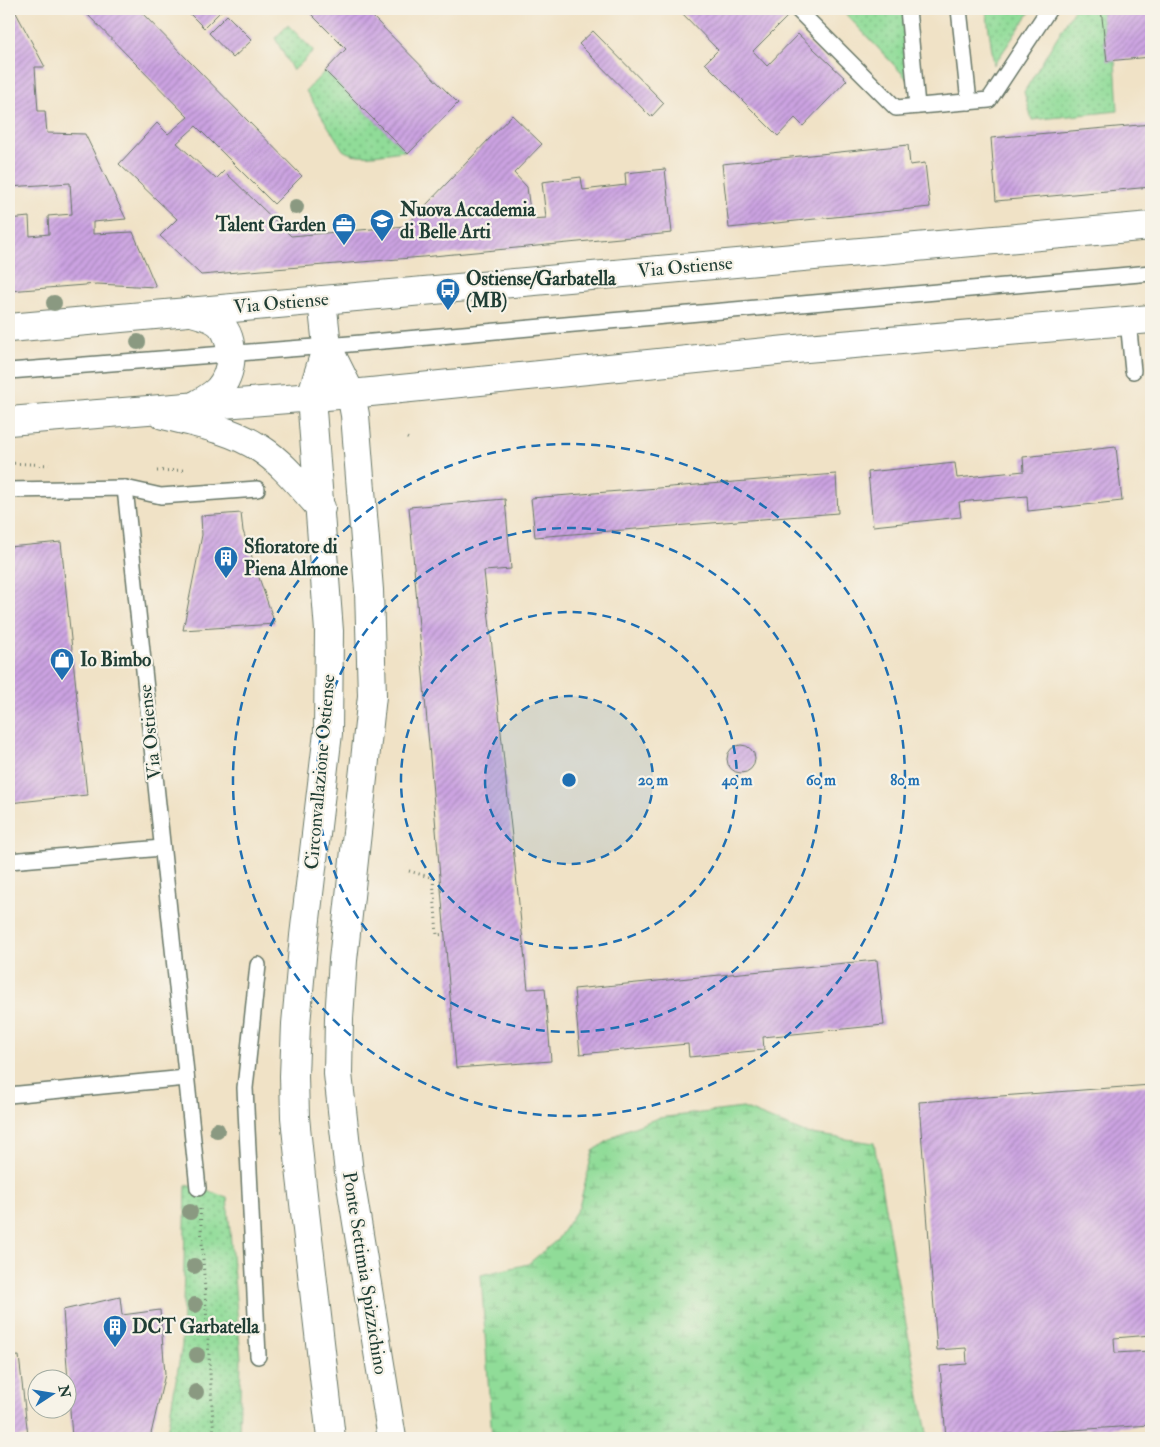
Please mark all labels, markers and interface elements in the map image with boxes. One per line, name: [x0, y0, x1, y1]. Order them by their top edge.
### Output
place label: Nuova Accademia di Belle Arti: [399, 198, 536, 244]
school or university icon: Nuova Accademia di Belle Arti: [369, 208, 395, 242]
office icon: Talent Garden: [331, 212, 357, 246]
place label: Talent Garden: [215, 213, 326, 237]
street label: Via Ostiense: [636, 251, 734, 283]
place label: Ostiense/Garbatella (MB): [466, 267, 617, 313]
bus stop icon: Ostiense/Garbatella (MB): [435, 277, 461, 311]
street label: Via Ostiense: [232, 287, 330, 319]
place label: Sfioratore di Piena Almone: [244, 535, 348, 581]
building icon: Sfioratore di Piena Almone: [213, 545, 239, 579]
shop icon: Io Bimbo: [49, 647, 75, 681]
place label: Io Bimbo: [80, 648, 151, 672]
street label: Circonvallazione Ostiense: [300, 673, 340, 871]
street label: Via Ostiense: [133, 683, 167, 781]
centre of rings: [560, 771, 578, 789]
text: 20 m: [638, 771, 668, 790]
text: 40 m: [721, 771, 753, 790]
text: 60 m: [806, 771, 836, 790]
text: 80 m: [890, 771, 920, 790]
street label: Ponte Settimia Spizzichino: [336, 1170, 393, 1376]
building icon: DCT Garbatella: [102, 1314, 128, 1348]
place label: DCT Garbatella: [132, 1315, 260, 1339]
north arrow: [28, 1370, 78, 1420]
text: N: [54, 1383, 74, 1400]

